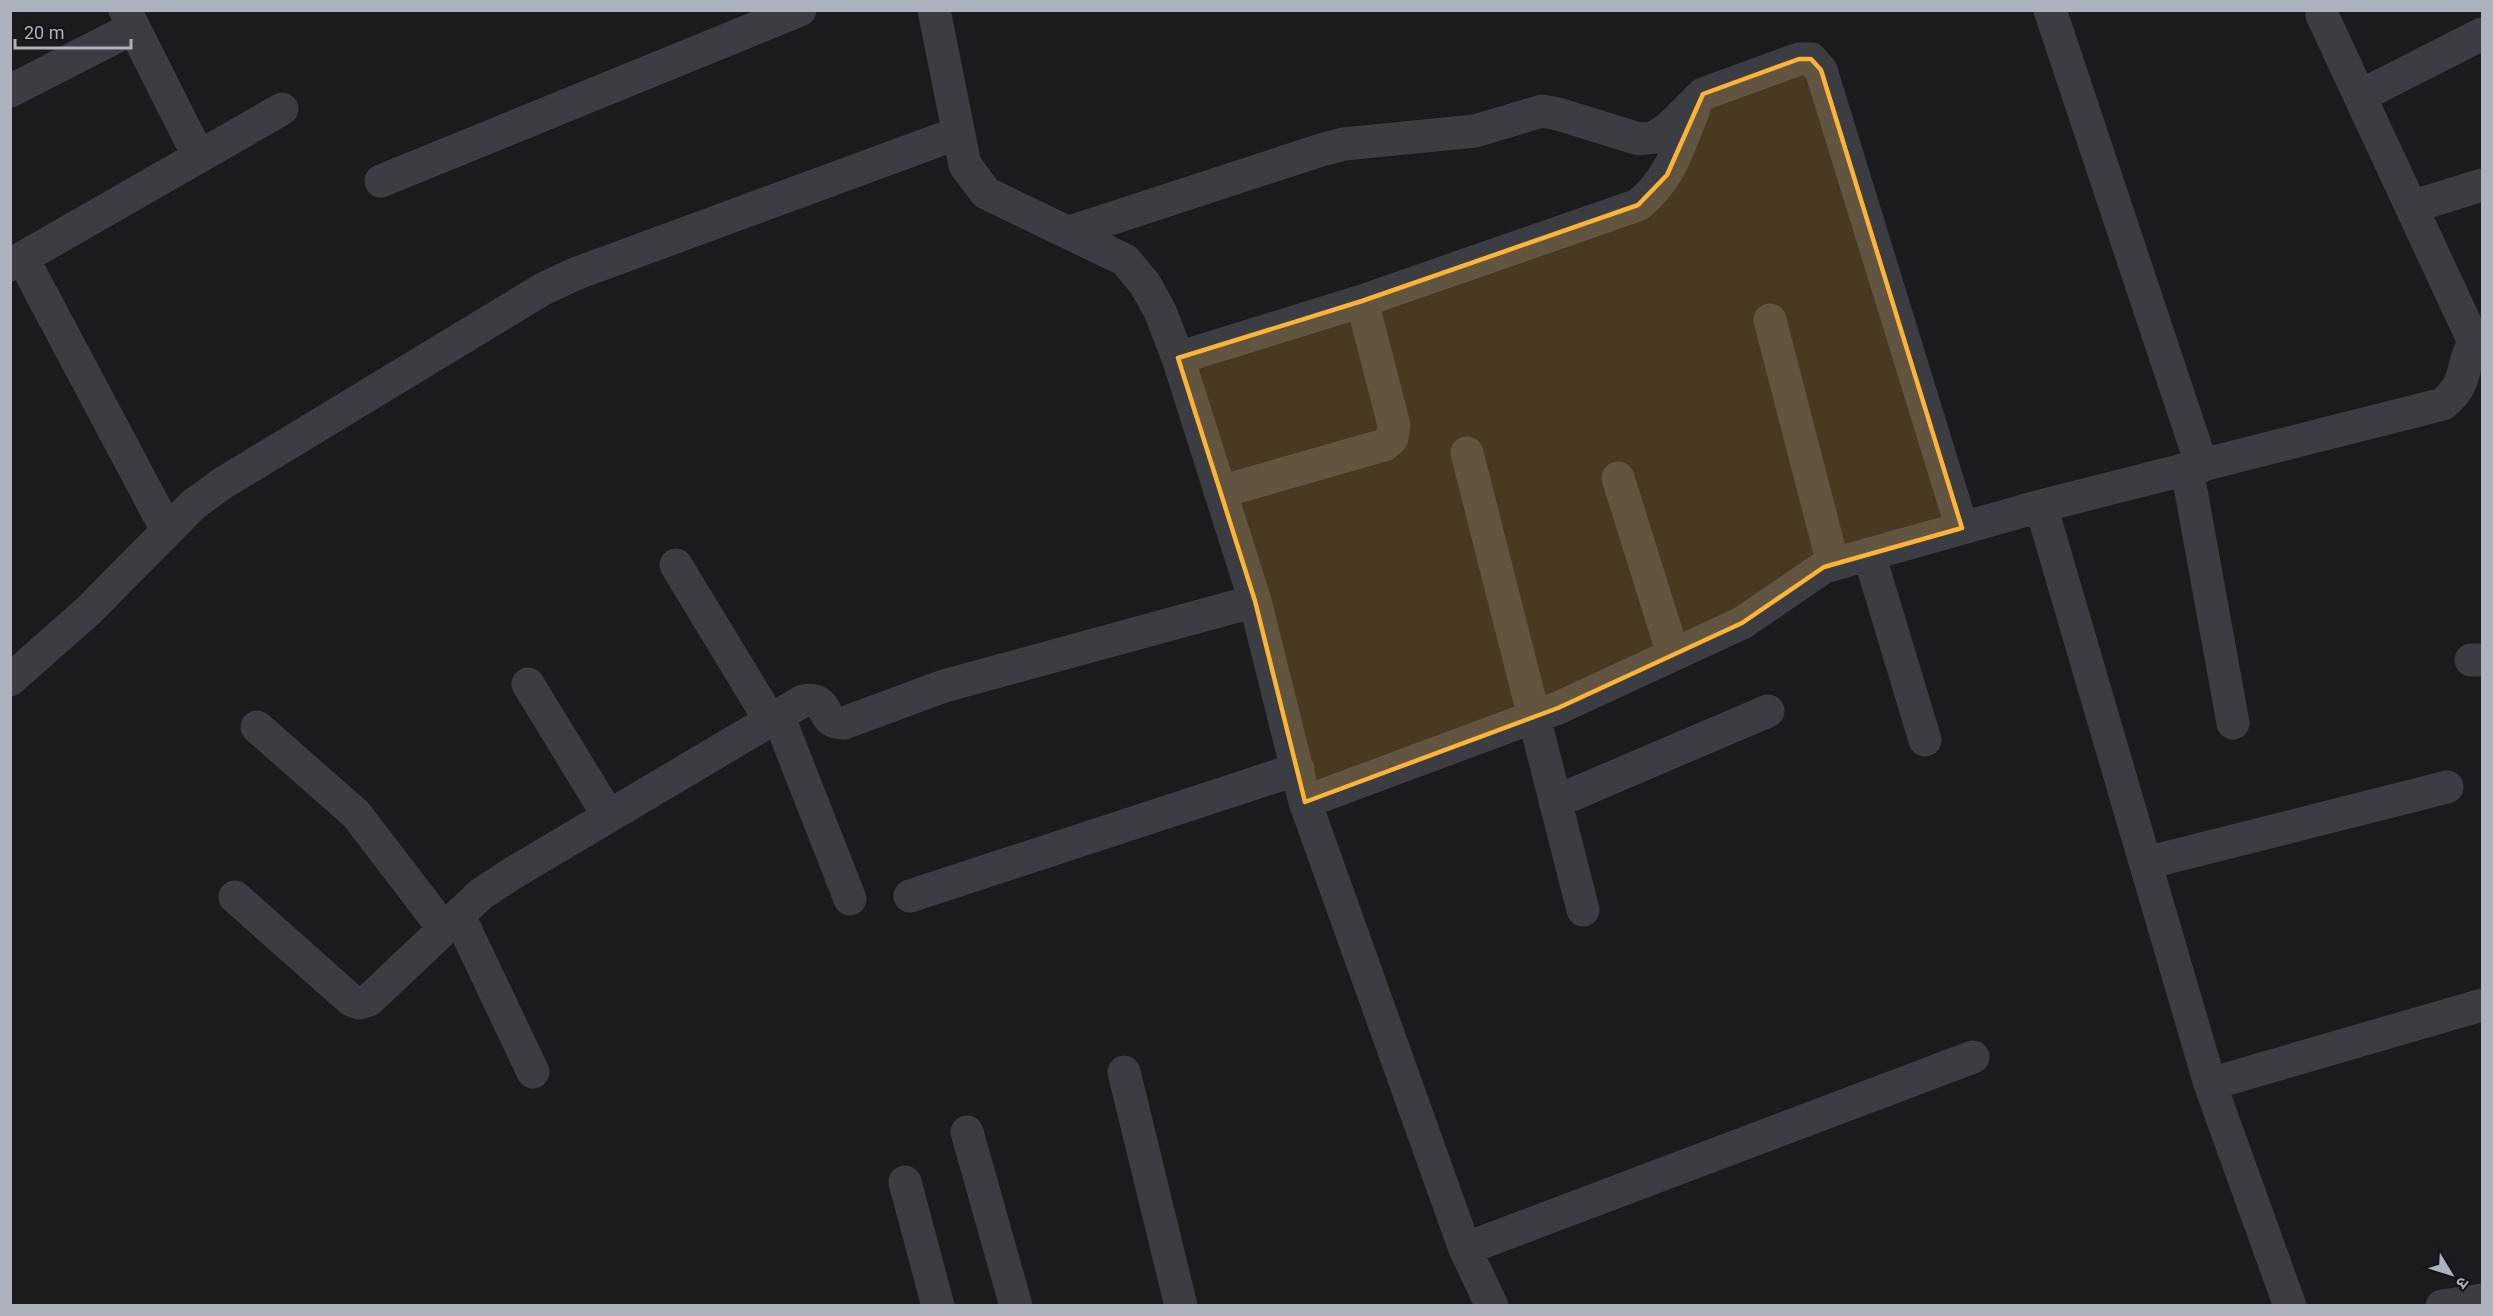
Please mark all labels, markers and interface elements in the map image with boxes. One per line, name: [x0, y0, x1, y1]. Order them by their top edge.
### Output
scale bar: [15, 12, 130, 50]
text: 20 m: [24, 22, 64, 43]
north arrow: [2421, 1244, 2481, 1304]
text: उ: [2452, 1273, 2473, 1293]

